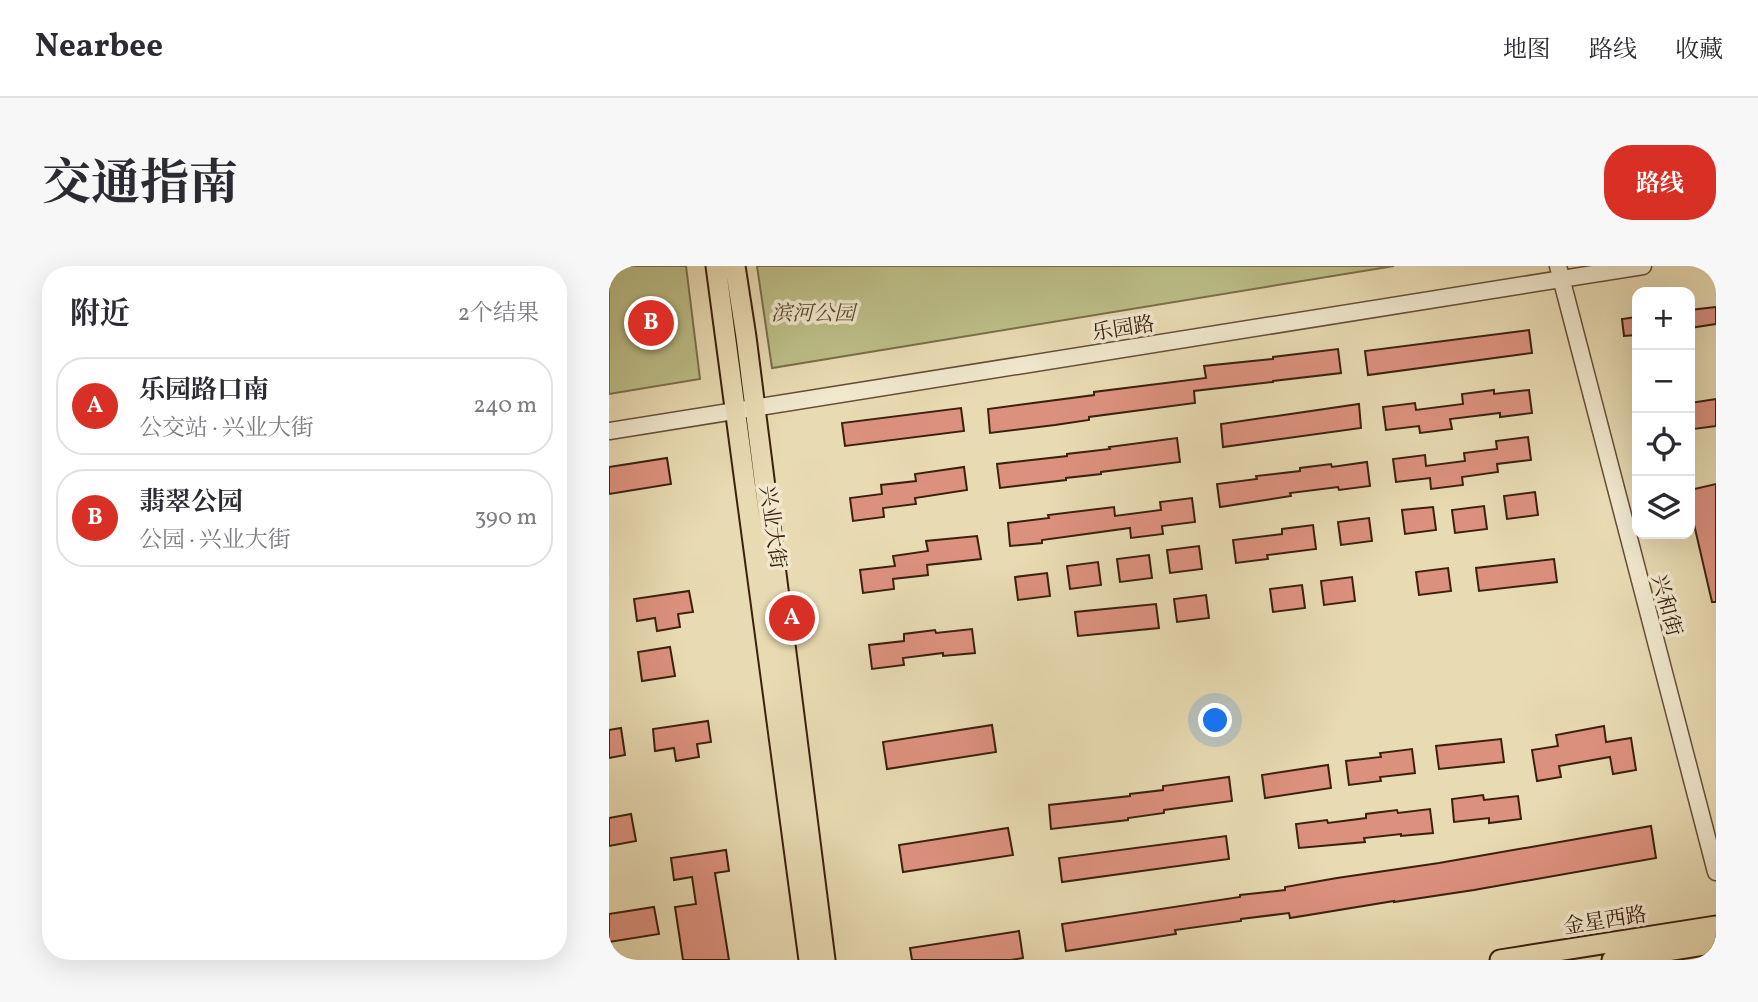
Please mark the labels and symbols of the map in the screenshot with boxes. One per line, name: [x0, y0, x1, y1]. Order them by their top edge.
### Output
pin: B: [628, 297, 674, 349]
park label: 滨河公园: [771, 300, 858, 329]
street label: 乐园路: [1090, 310, 1157, 349]
street label: 兴业大街: [751, 484, 792, 571]
street label: 兴和街: [1643, 571, 1688, 640]
pin: A: [769, 592, 815, 644]
your location: [1198, 703, 1232, 737]
street label: 金星西路: [1561, 901, 1649, 942]

